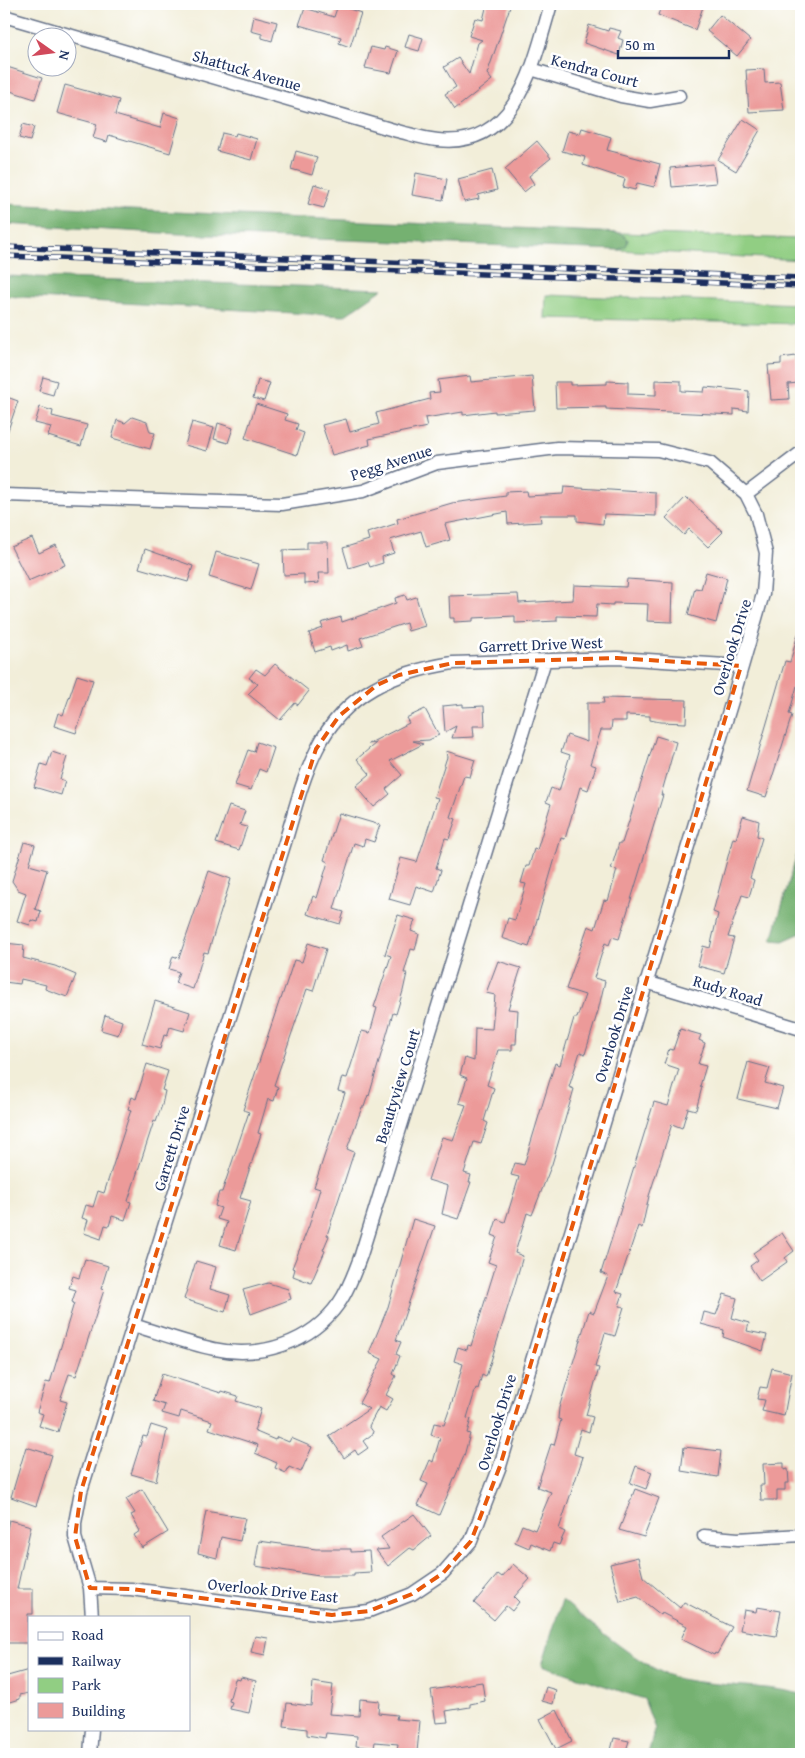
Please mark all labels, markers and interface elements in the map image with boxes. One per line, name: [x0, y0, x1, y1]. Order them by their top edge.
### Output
north arrow: [28, 28, 78, 78]
scale bar: [618, 28, 729, 60]
text: 50 m: [625, 34, 656, 55]
street label: Shattuck Avenue: [190, 43, 304, 97]
street label: Kendra Court: [549, 47, 642, 93]
text: N: [54, 48, 75, 63]
street label: Pegg Avenue: [347, 437, 435, 487]
street label: Overlook Drive: [705, 596, 757, 698]
street label: Garrett Drive West: [479, 630, 604, 658]
street label: Rudy Road: [690, 968, 766, 1012]
street label: Overlook Drive: [587, 983, 639, 1085]
street label: Beautyview Court: [368, 1025, 426, 1146]
street label: Garrett Drive: [147, 1102, 195, 1194]
street label: Overlook Drive: [470, 1371, 522, 1473]
street label: Overlook Drive East: [207, 1571, 340, 1609]
legend: [28, 1616, 190, 1730]
text: Road: [72, 1624, 103, 1645]
text: Railway: [72, 1650, 122, 1671]
text: Park: [72, 1674, 101, 1695]
text: Building: [72, 1700, 126, 1721]

